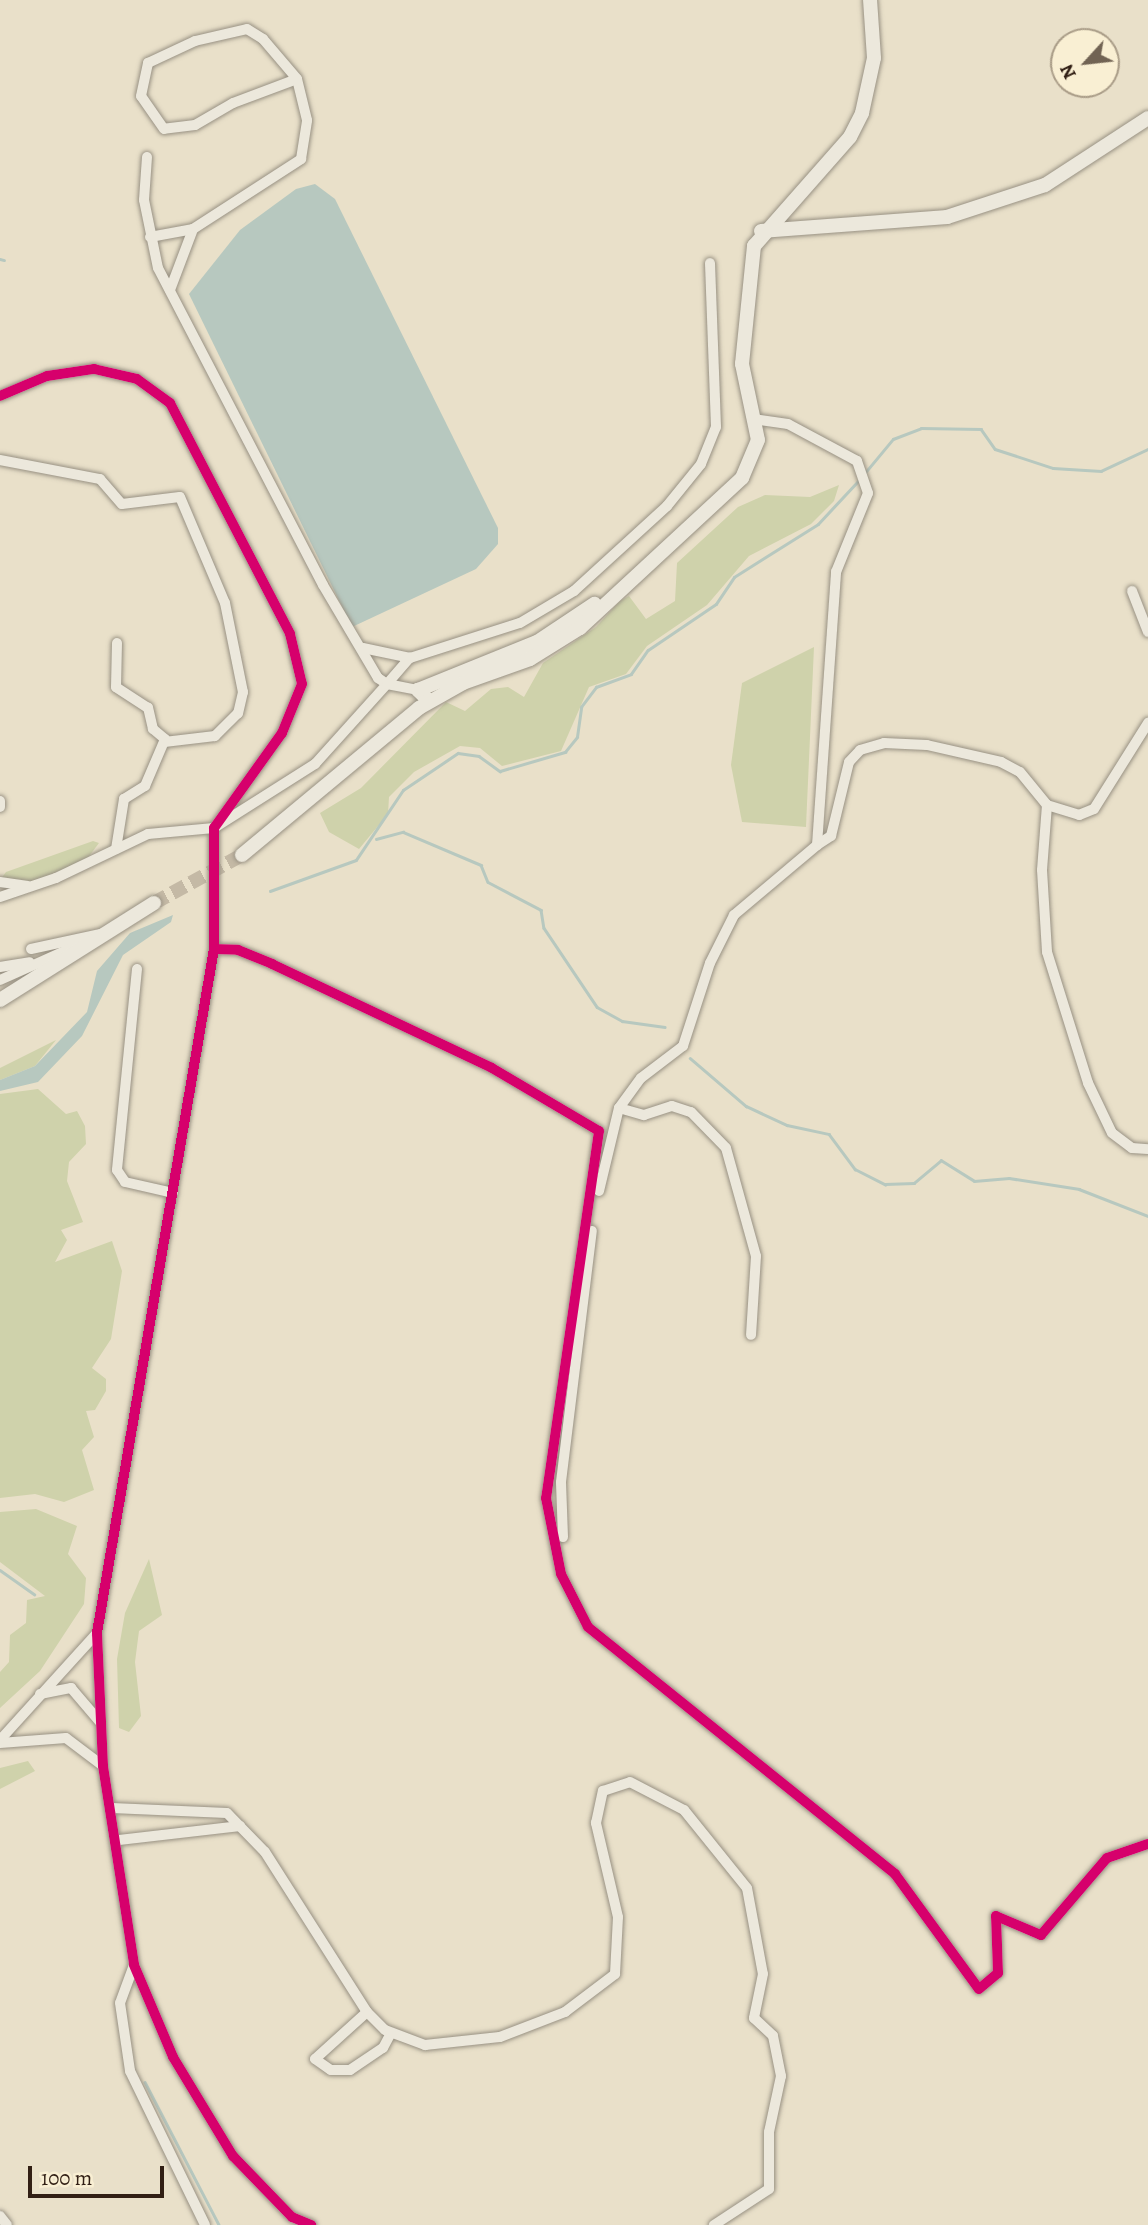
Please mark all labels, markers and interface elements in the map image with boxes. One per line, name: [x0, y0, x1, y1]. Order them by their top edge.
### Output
north arrow: [1050, 28, 1120, 98]
text: N: [1053, 60, 1083, 84]
scale bar: [32, 2152, 168, 2196]
text: 100 m: [41, 2164, 92, 2192]

